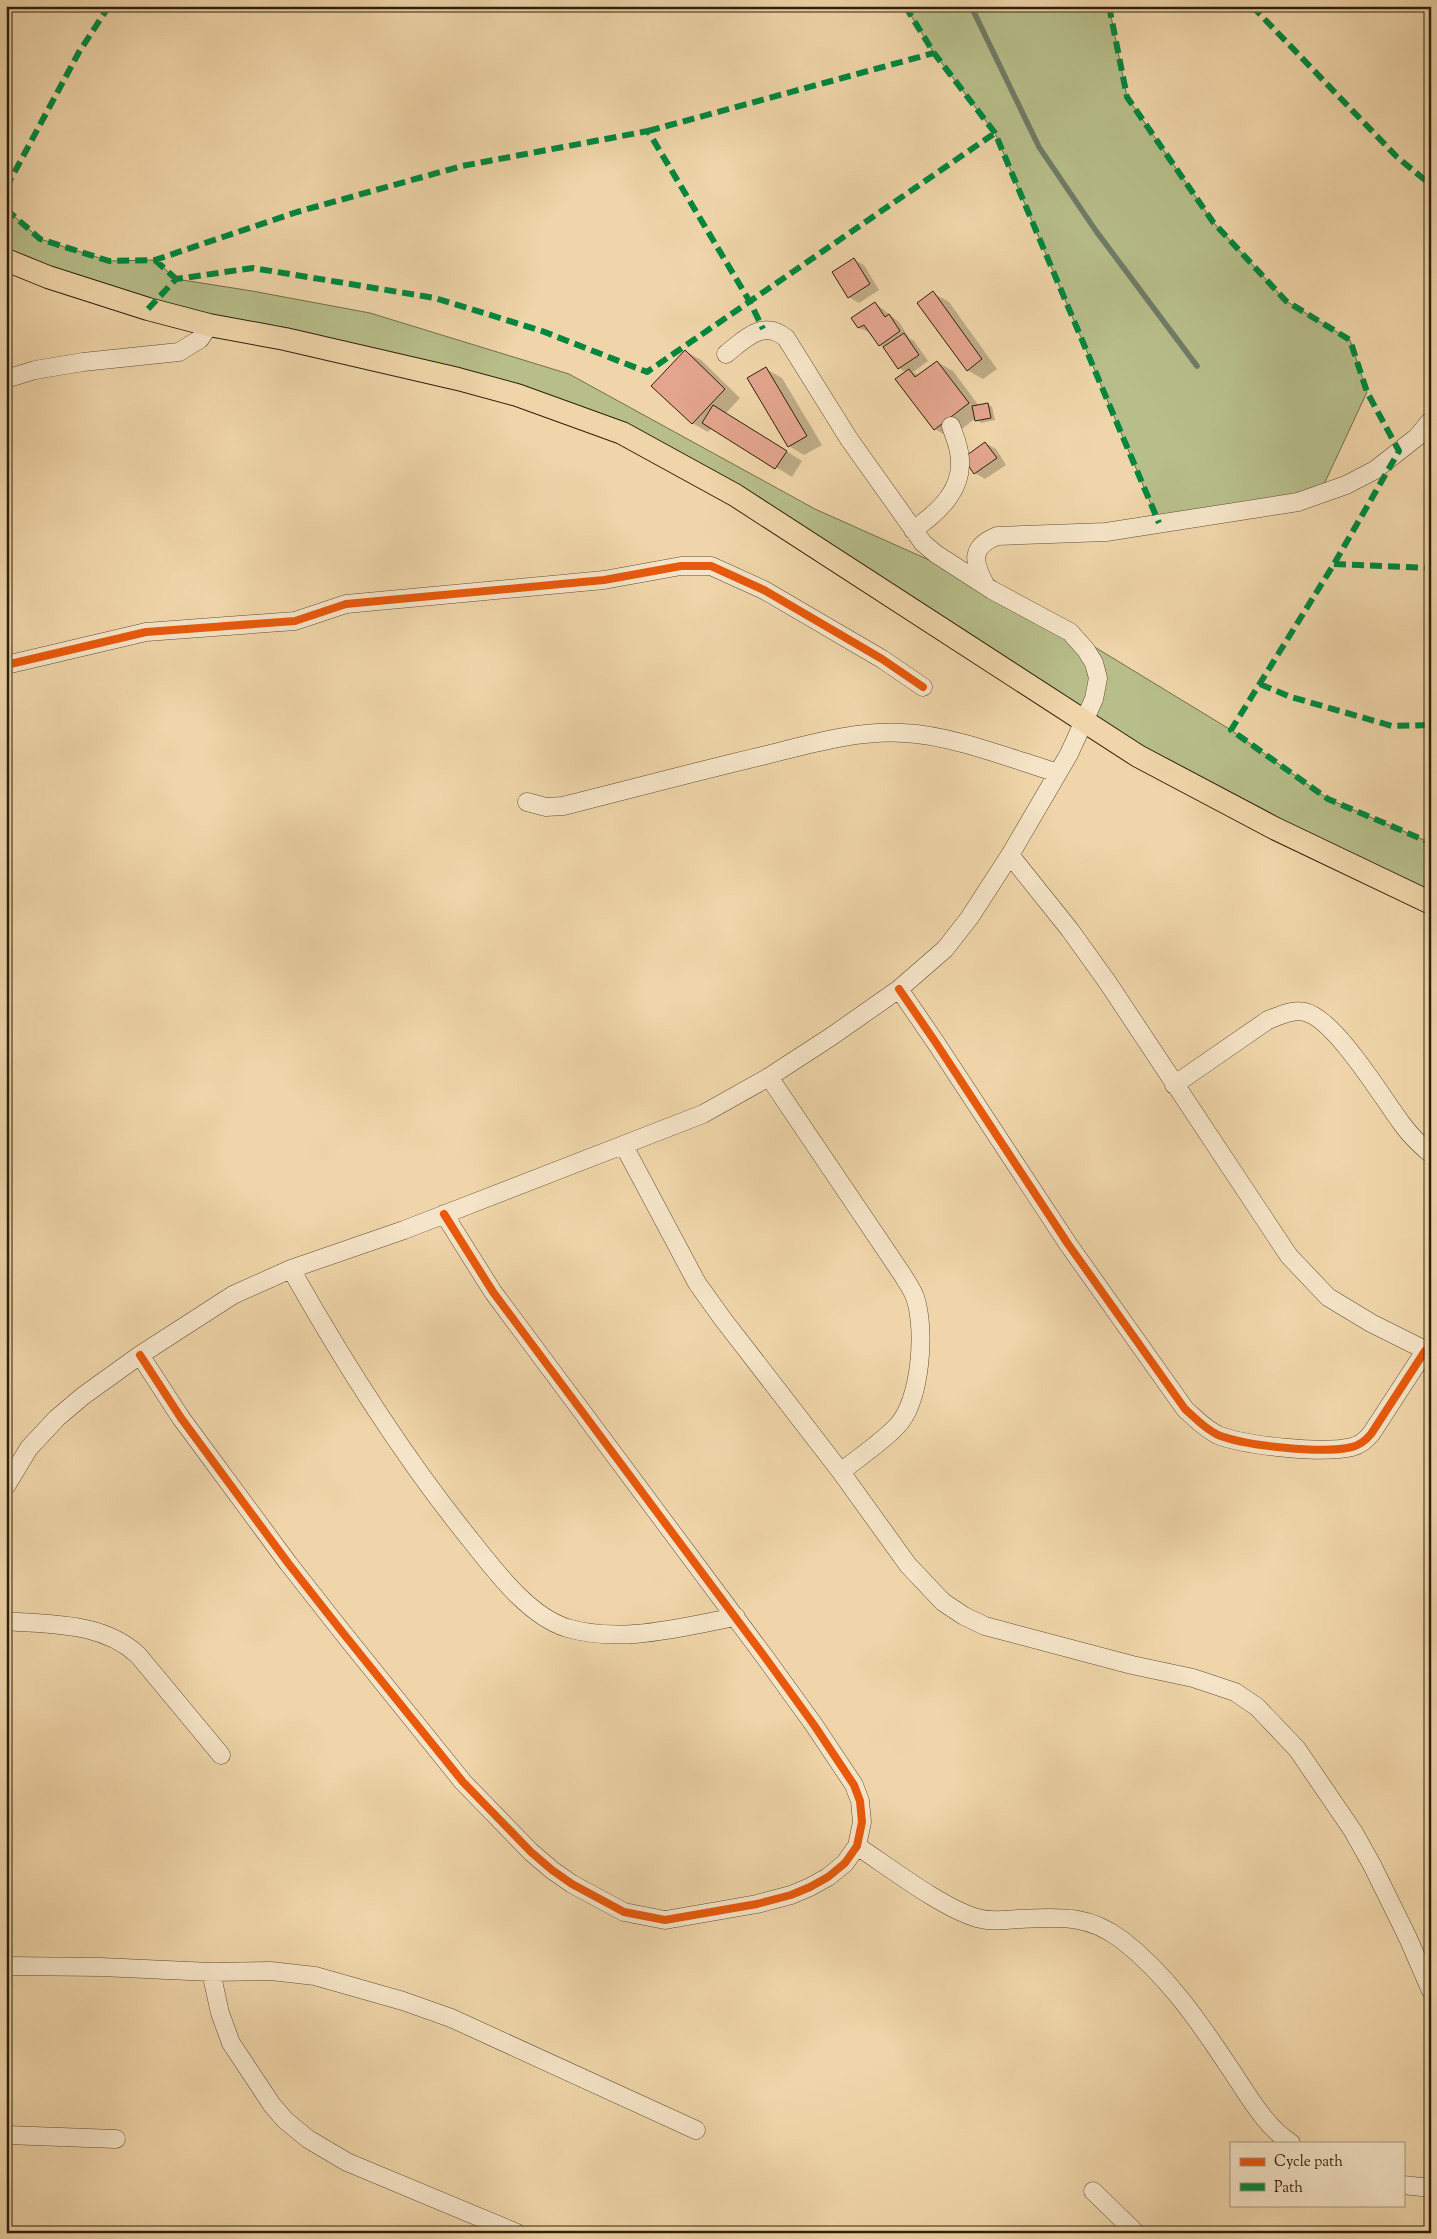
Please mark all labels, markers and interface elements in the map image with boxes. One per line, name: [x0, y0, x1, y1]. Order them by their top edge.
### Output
legend: [1230, 2142, 1404, 2206]
text: Cycle path: [1274, 2152, 1343, 2173]
text: Path: [1274, 2178, 1303, 2199]

